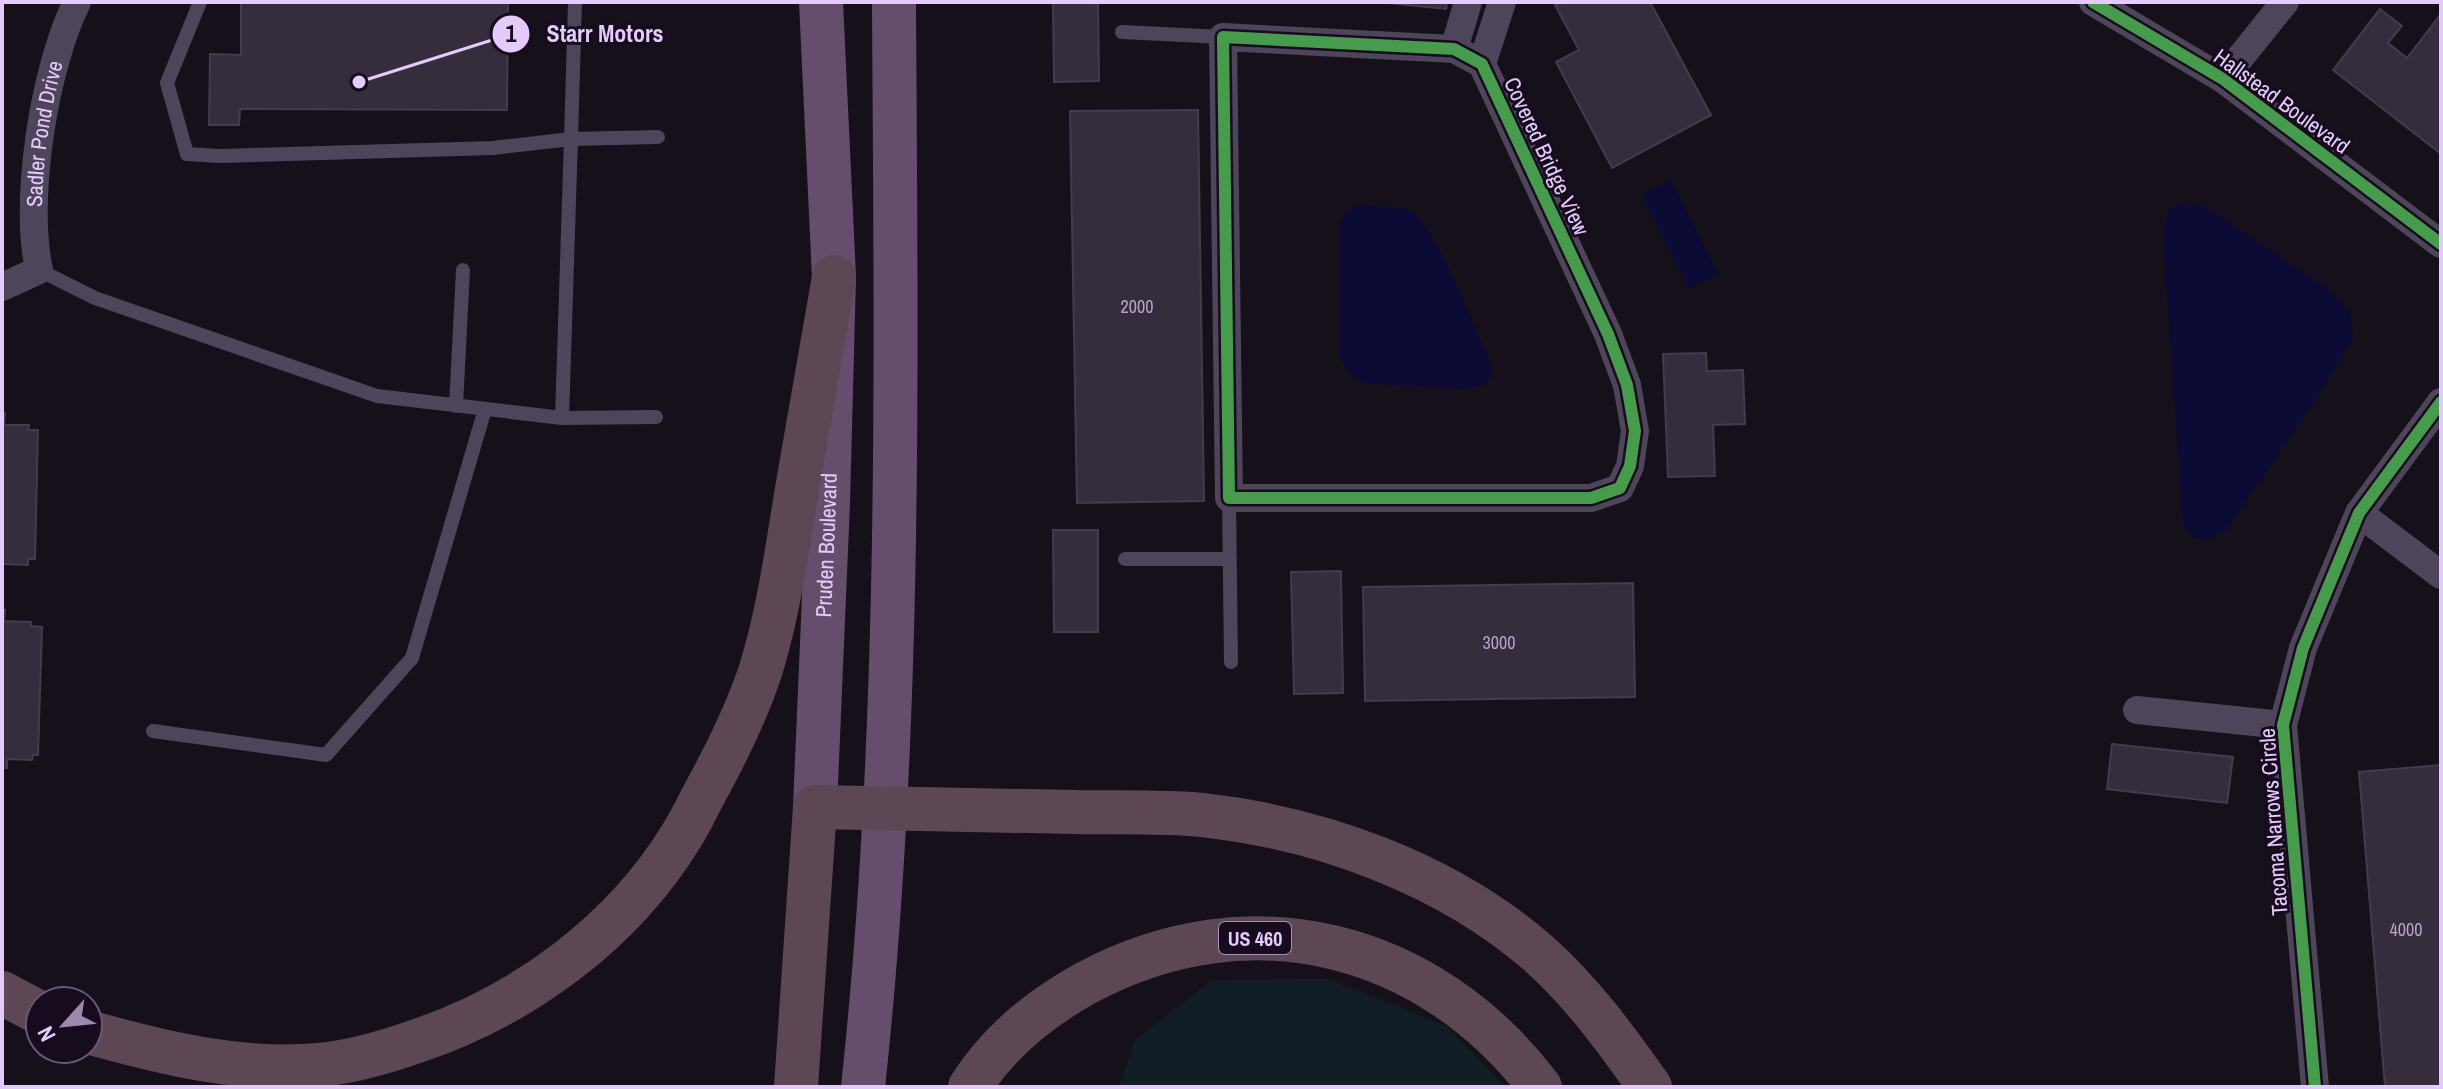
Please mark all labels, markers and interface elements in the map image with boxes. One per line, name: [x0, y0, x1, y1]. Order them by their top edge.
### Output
callout: Starr Motors: [491, 10, 680, 58]
text: 1: [506, 17, 517, 49]
text: Starr Motors: [547, 17, 664, 49]
street label: Hallstead Boulevard: [2208, 41, 2356, 161]
street label: Sadler Pond Drive: [19, 57, 70, 207]
street label: Covered Bridge View: [1497, 72, 1597, 240]
house number: 2000: [1121, 294, 1153, 319]
street label: Pruden Boulevard: [808, 473, 844, 618]
house number: 3000: [1483, 630, 1515, 655]
street label: Tacoma Narrows Circle: [2251, 727, 2295, 917]
house number: 4000: [2390, 917, 2422, 942]
road number: US 460: [1219, 922, 1291, 954]
north arrow: [24, 985, 104, 1065]
text: N: [30, 1021, 63, 1047]

